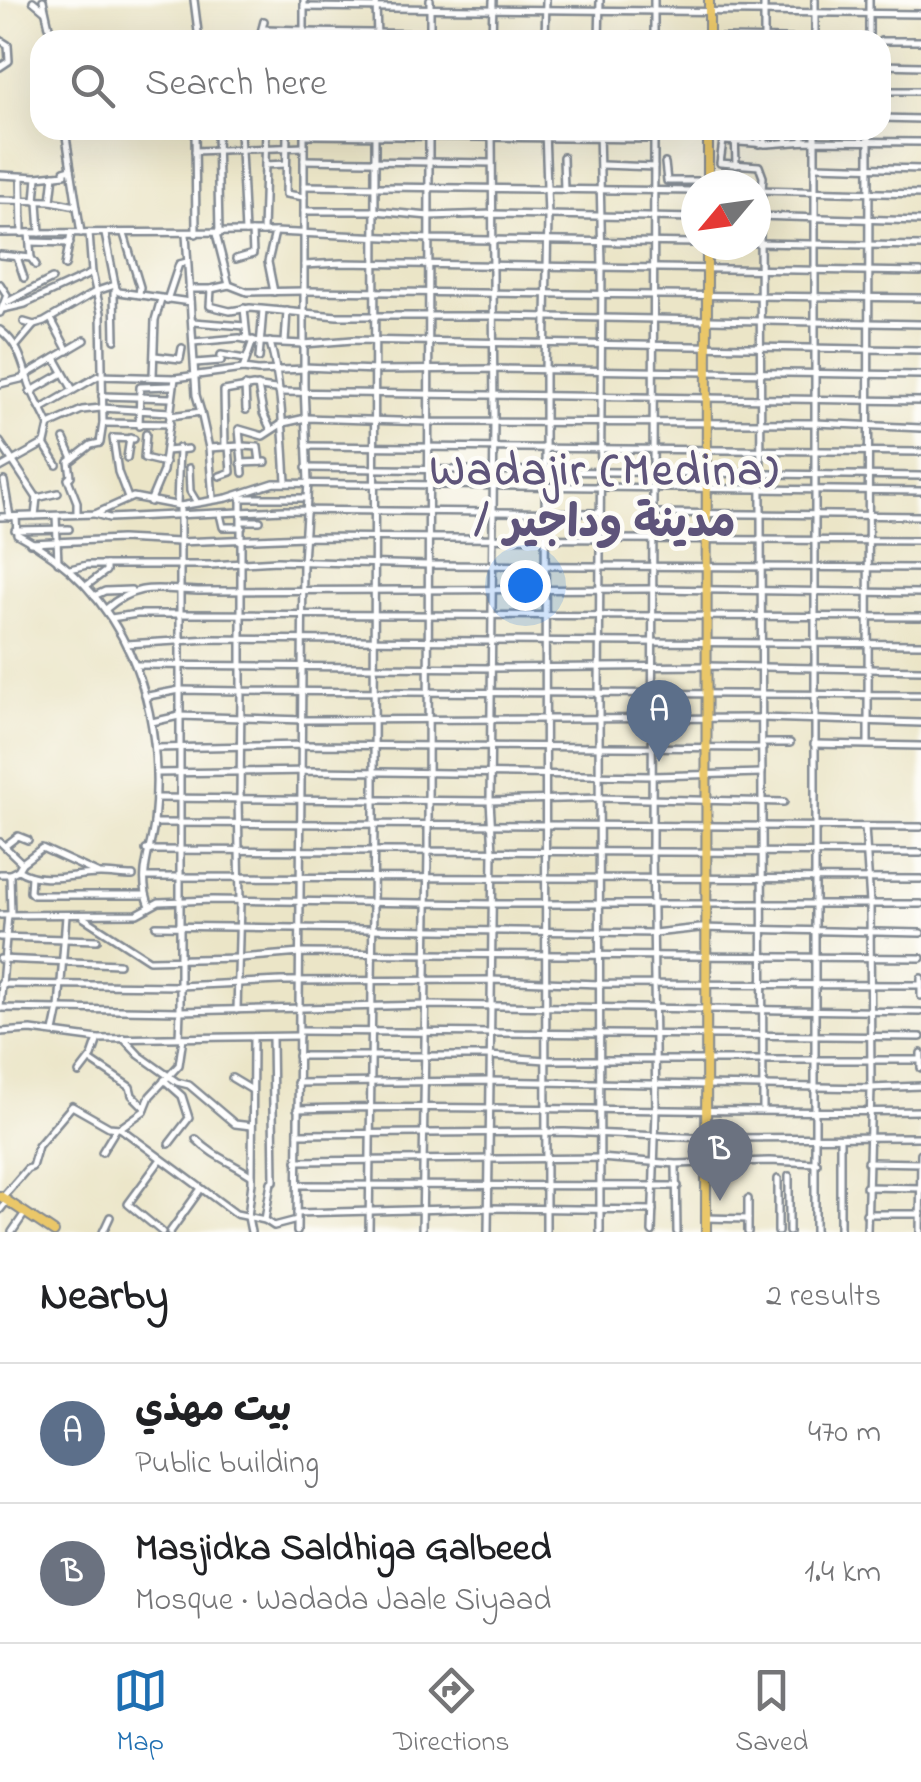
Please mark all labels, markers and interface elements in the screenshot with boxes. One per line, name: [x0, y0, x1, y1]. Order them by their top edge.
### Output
search box: [30, 30, 891, 140]
text: Search here: [145, 57, 327, 113]
icon: search: [65, 58, 120, 113]
north arrow: [681, 170, 771, 260]
district label: Wadajir (Medina) / مدينة وداجير: [430, 440, 780, 558]
your location: [500, 560, 551, 611]
pin: A: [626, 680, 692, 762]
pin: B: [688, 1118, 752, 1201]
text: Nearby: [40, 1267, 168, 1328]
text: 2 results: [766, 1274, 881, 1321]
text: بيت مهذي: [135, 1383, 291, 1439]
text: A: [63, 1410, 82, 1457]
text: 470 m: [808, 1410, 881, 1457]
text: Public building: [135, 1441, 319, 1488]
text: Masjidka Saldhiga Galbeed: [135, 1522, 551, 1578]
text: B: [62, 1550, 83, 1597]
text: 1.4 km: [804, 1550, 881, 1597]
text: Mosque · Wadada Jaale Siyaad: [135, 1578, 551, 1625]
tab: Map: [113, 1663, 168, 1764]
tab: Directions: [393, 1663, 510, 1764]
tab: Saved: [735, 1663, 808, 1764]

